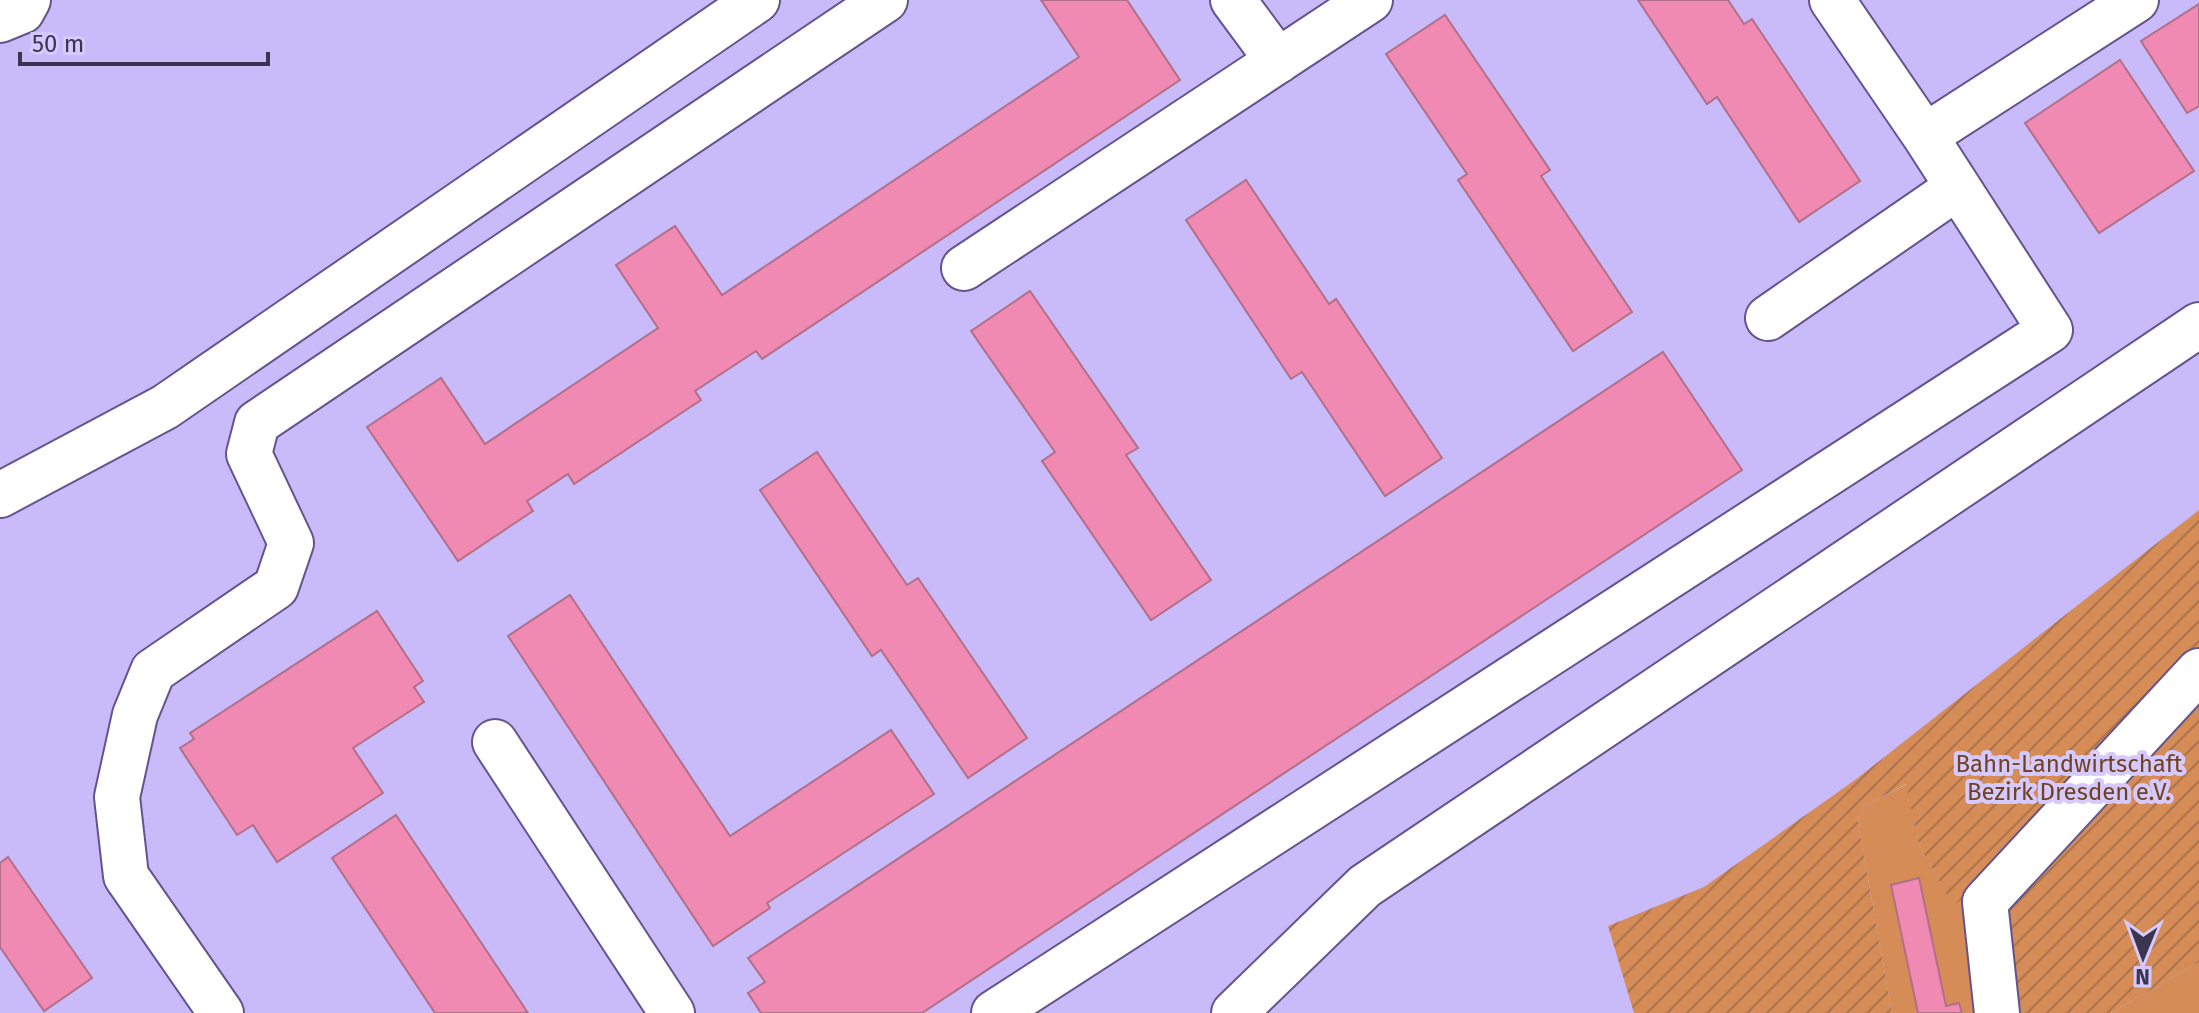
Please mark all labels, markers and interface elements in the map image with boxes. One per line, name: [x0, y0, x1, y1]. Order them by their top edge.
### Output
scale bar: [20, 16, 268, 66]
text: 50 m: [32, 30, 84, 58]
park label: Bahn-Landwirtschaft Bezirk Dresden e.V.: [1955, 750, 2183, 806]
north arrow: [2103, 917, 2183, 997]
text: N: [2135, 963, 2150, 990]

